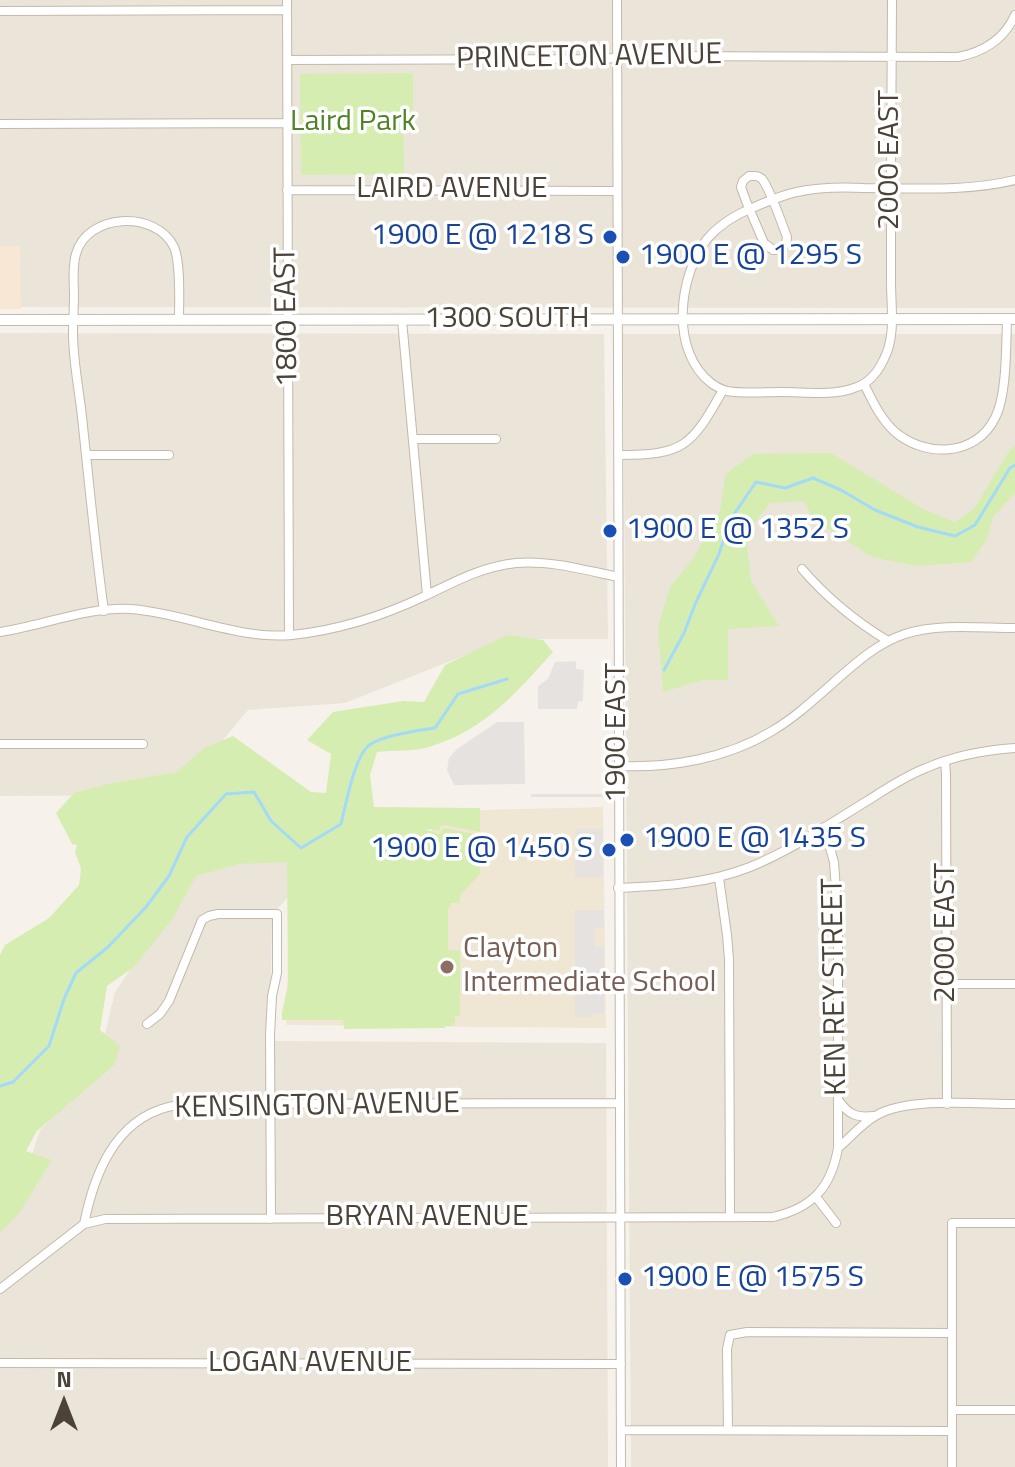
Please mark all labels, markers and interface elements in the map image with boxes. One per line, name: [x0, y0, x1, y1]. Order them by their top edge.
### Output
street label: PRINCETON AVENUE: [456, 38, 722, 78]
street label: 2000 EAST: [873, 90, 909, 230]
park label: Laird Park: [290, 105, 416, 141]
street label: LAIRD AVENUE: [356, 172, 548, 208]
place label: 1900 E @ 1218 S: [371, 219, 594, 255]
marker: 1900 E @ 1218 S: [601, 228, 619, 246]
place label: 1900 E @ 1295 S: [639, 239, 862, 275]
street label: 1800 EAST: [269, 247, 307, 387]
marker: 1900 E @ 1295 S: [614, 248, 632, 266]
street label: 1300 SOUTH: [424, 302, 590, 338]
place label: 1900 E @ 1352 S: [626, 513, 849, 549]
marker: 1900 E @ 1352 S: [601, 522, 619, 540]
street label: 1900 EAST: [600, 663, 636, 803]
place label: 1900 E @ 1435 S: [643, 822, 866, 858]
marker: 1900 E @ 1435 S: [618, 831, 636, 849]
place label: 1900 E @ 1450 S: [370, 832, 593, 868]
marker: 1900 E @ 1450 S: [600, 841, 618, 859]
street label: 2000 EAST: [929, 863, 965, 1003]
street label: KEN REY STREET: [816, 878, 856, 1096]
place label: Clayton Intermediate School: [463, 932, 716, 1002]
marker: Clayton Intermediate School: [438, 958, 456, 976]
street label: KENSINGTON AVENUE: [174, 1087, 460, 1127]
street label: BRYAN AVENUE: [325, 1200, 529, 1236]
place label: 1900 E @ 1575 S: [641, 1261, 864, 1297]
marker: 1900 E @ 1575 S: [616, 1270, 634, 1288]
street label: LOGAN AVENUE: [208, 1346, 412, 1382]
text: N: [56, 1362, 72, 1396]
north arrow: [24, 1363, 104, 1443]

